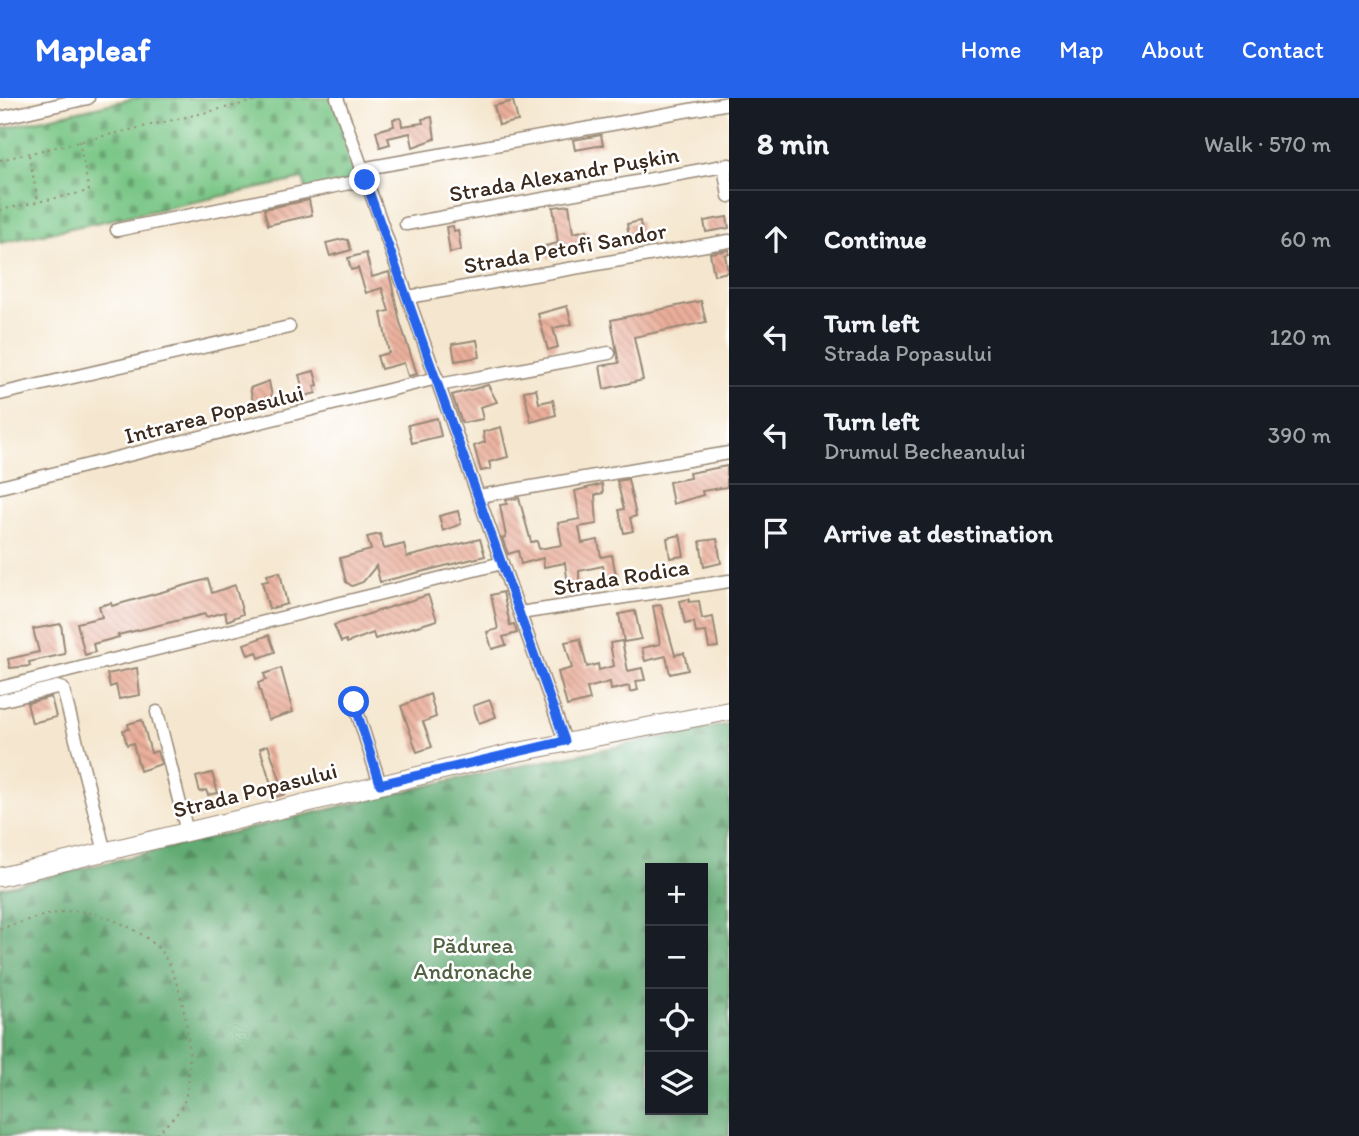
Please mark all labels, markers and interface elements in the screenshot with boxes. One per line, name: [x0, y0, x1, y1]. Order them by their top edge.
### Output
text: Mapleaf: [35, 30, 150, 69]
text: Home: [961, 35, 1021, 64]
text: Map: [1059, 35, 1103, 64]
text: About: [1141, 35, 1204, 64]
text: Contact: [1242, 35, 1324, 64]
text: 8 min: [757, 125, 829, 162]
text: Walk · 570 m: [1204, 130, 1331, 158]
street label: Strada Alexandr Pușkin: [447, 140, 681, 208]
route end: [349, 164, 380, 195]
street label: Strada Petofi Sandor: [461, 216, 669, 280]
icon: ahead: [757, 220, 795, 258]
text: Continue: [824, 223, 927, 255]
text: 60 m: [1280, 225, 1331, 253]
text: Turn left: [824, 307, 920, 339]
icon: left: [757, 318, 795, 356]
text: 120 m: [1270, 323, 1331, 351]
text: Strada Popasului: [824, 339, 992, 367]
street label: Intrarea Popasului: [122, 378, 306, 450]
text: Turn left: [824, 405, 920, 437]
icon: left: [757, 416, 795, 454]
text: 390 m: [1268, 421, 1331, 449]
text: Drumul Becheanului: [824, 437, 1026, 465]
icon: arrive: [757, 514, 795, 552]
text: Arrive at destination: [824, 517, 1053, 549]
street label: Strada Rodica: [551, 552, 691, 602]
route start: [338, 686, 369, 717]
street label: Strada Popasului: [170, 756, 340, 824]
map controls: [645, 863, 708, 1115]
button: +: [645, 863, 708, 926]
button: −: [645, 926, 708, 989]
park label: Pădurea Andronache: [413, 931, 533, 985]
button: locate: [645, 989, 708, 1052]
button: layers: [645, 1052, 708, 1115]

